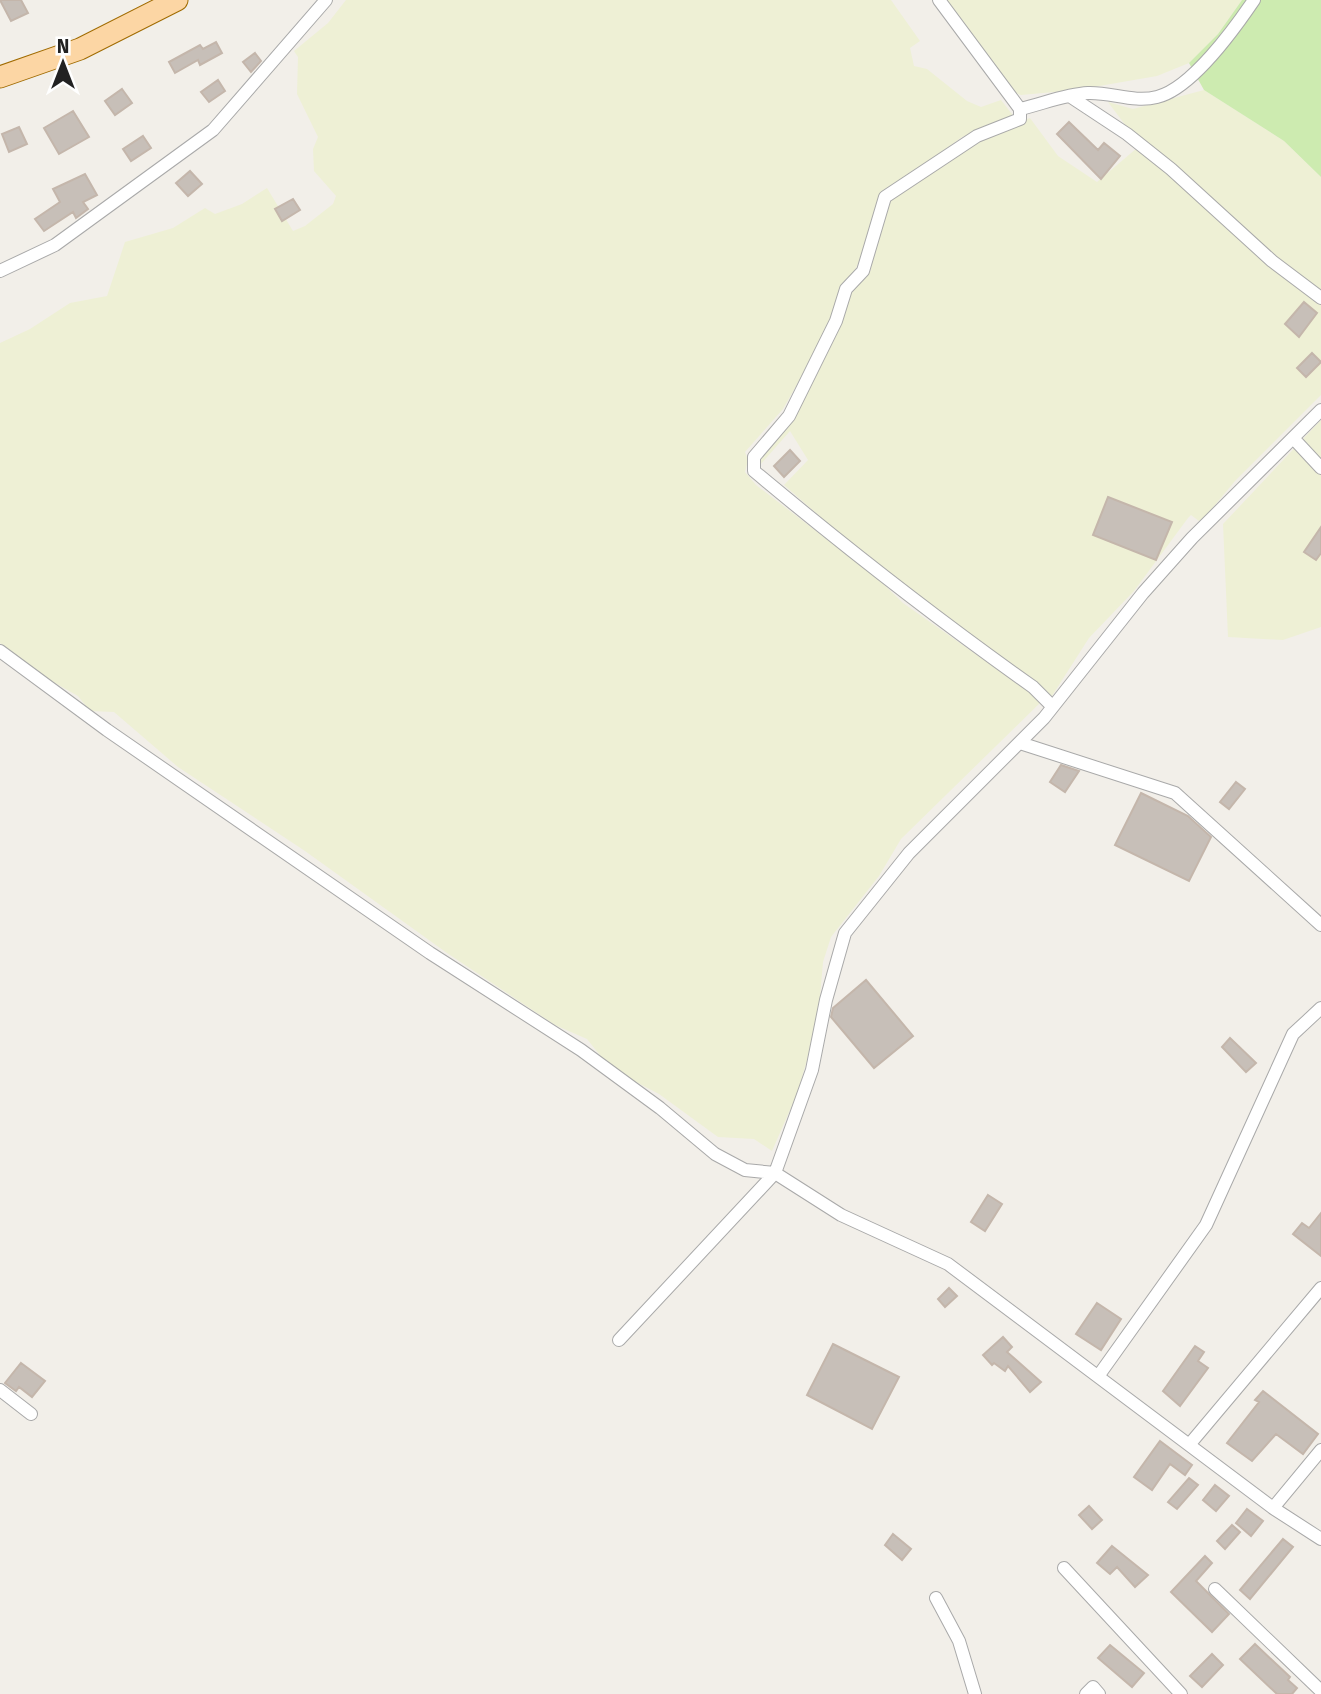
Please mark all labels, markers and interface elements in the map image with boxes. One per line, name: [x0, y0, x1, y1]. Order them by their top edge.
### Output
north arrow: [28, 28, 98, 98]
text: N: [57, 35, 69, 58]

